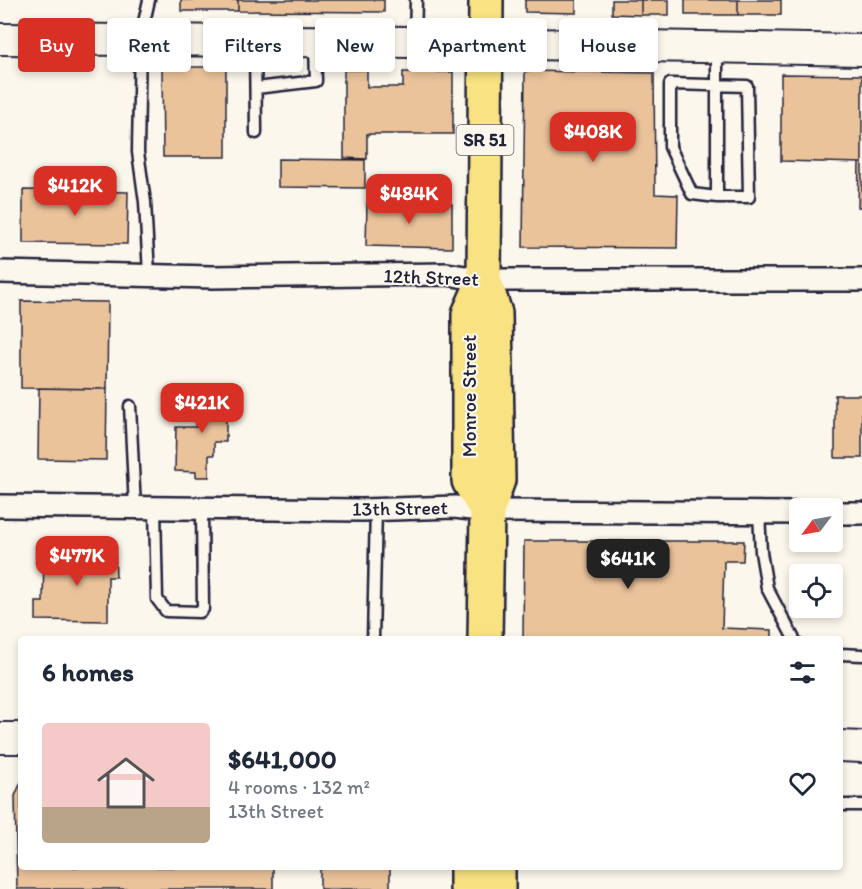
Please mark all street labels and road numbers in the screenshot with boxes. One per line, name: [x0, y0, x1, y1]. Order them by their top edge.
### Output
road number: SR 51: [456, 125, 514, 155]
street label: 12th Street: [383, 263, 480, 291]
street label: Monroe Street: [457, 334, 481, 457]
street label: 13th Street: [352, 495, 449, 521]

